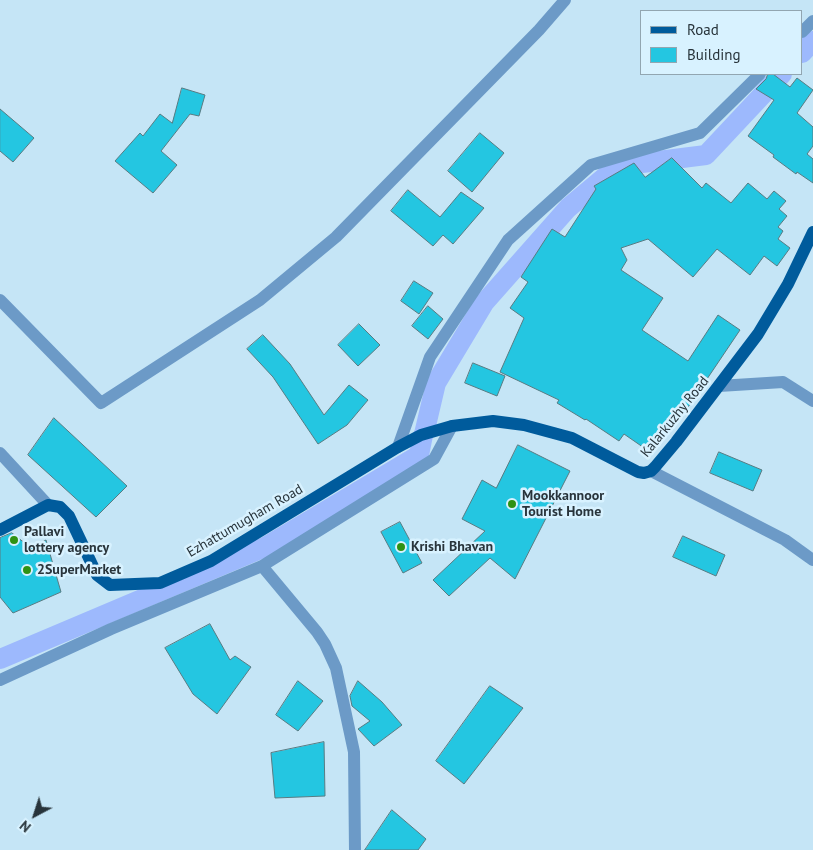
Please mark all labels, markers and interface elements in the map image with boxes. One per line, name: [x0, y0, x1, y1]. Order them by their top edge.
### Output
legend: [640, 10, 803, 75]
text: Road: [687, 20, 719, 39]
text: Building: [687, 45, 741, 64]
street label: Kalarkuzhy Road: [637, 373, 713, 461]
street label: Ezhattumugham Road: [184, 481, 306, 561]
place label: Mookkannoor Tourist Home: [522, 488, 604, 520]
marker: Mookkannoor Tourist Home: [506, 498, 518, 510]
place label: Pallavi lottery agency: [24, 524, 109, 556]
marker: Pallavi lottery agency: [8, 534, 20, 546]
place label: Krishi Bhavan: [411, 539, 493, 555]
marker: Krishi Bhavan: [395, 541, 407, 553]
place label: 2SuperMarket: [37, 562, 121, 578]
marker: 2SuperMarket: [21, 564, 33, 576]
north arrow: [10, 790, 60, 840]
text: N: [16, 817, 35, 836]

